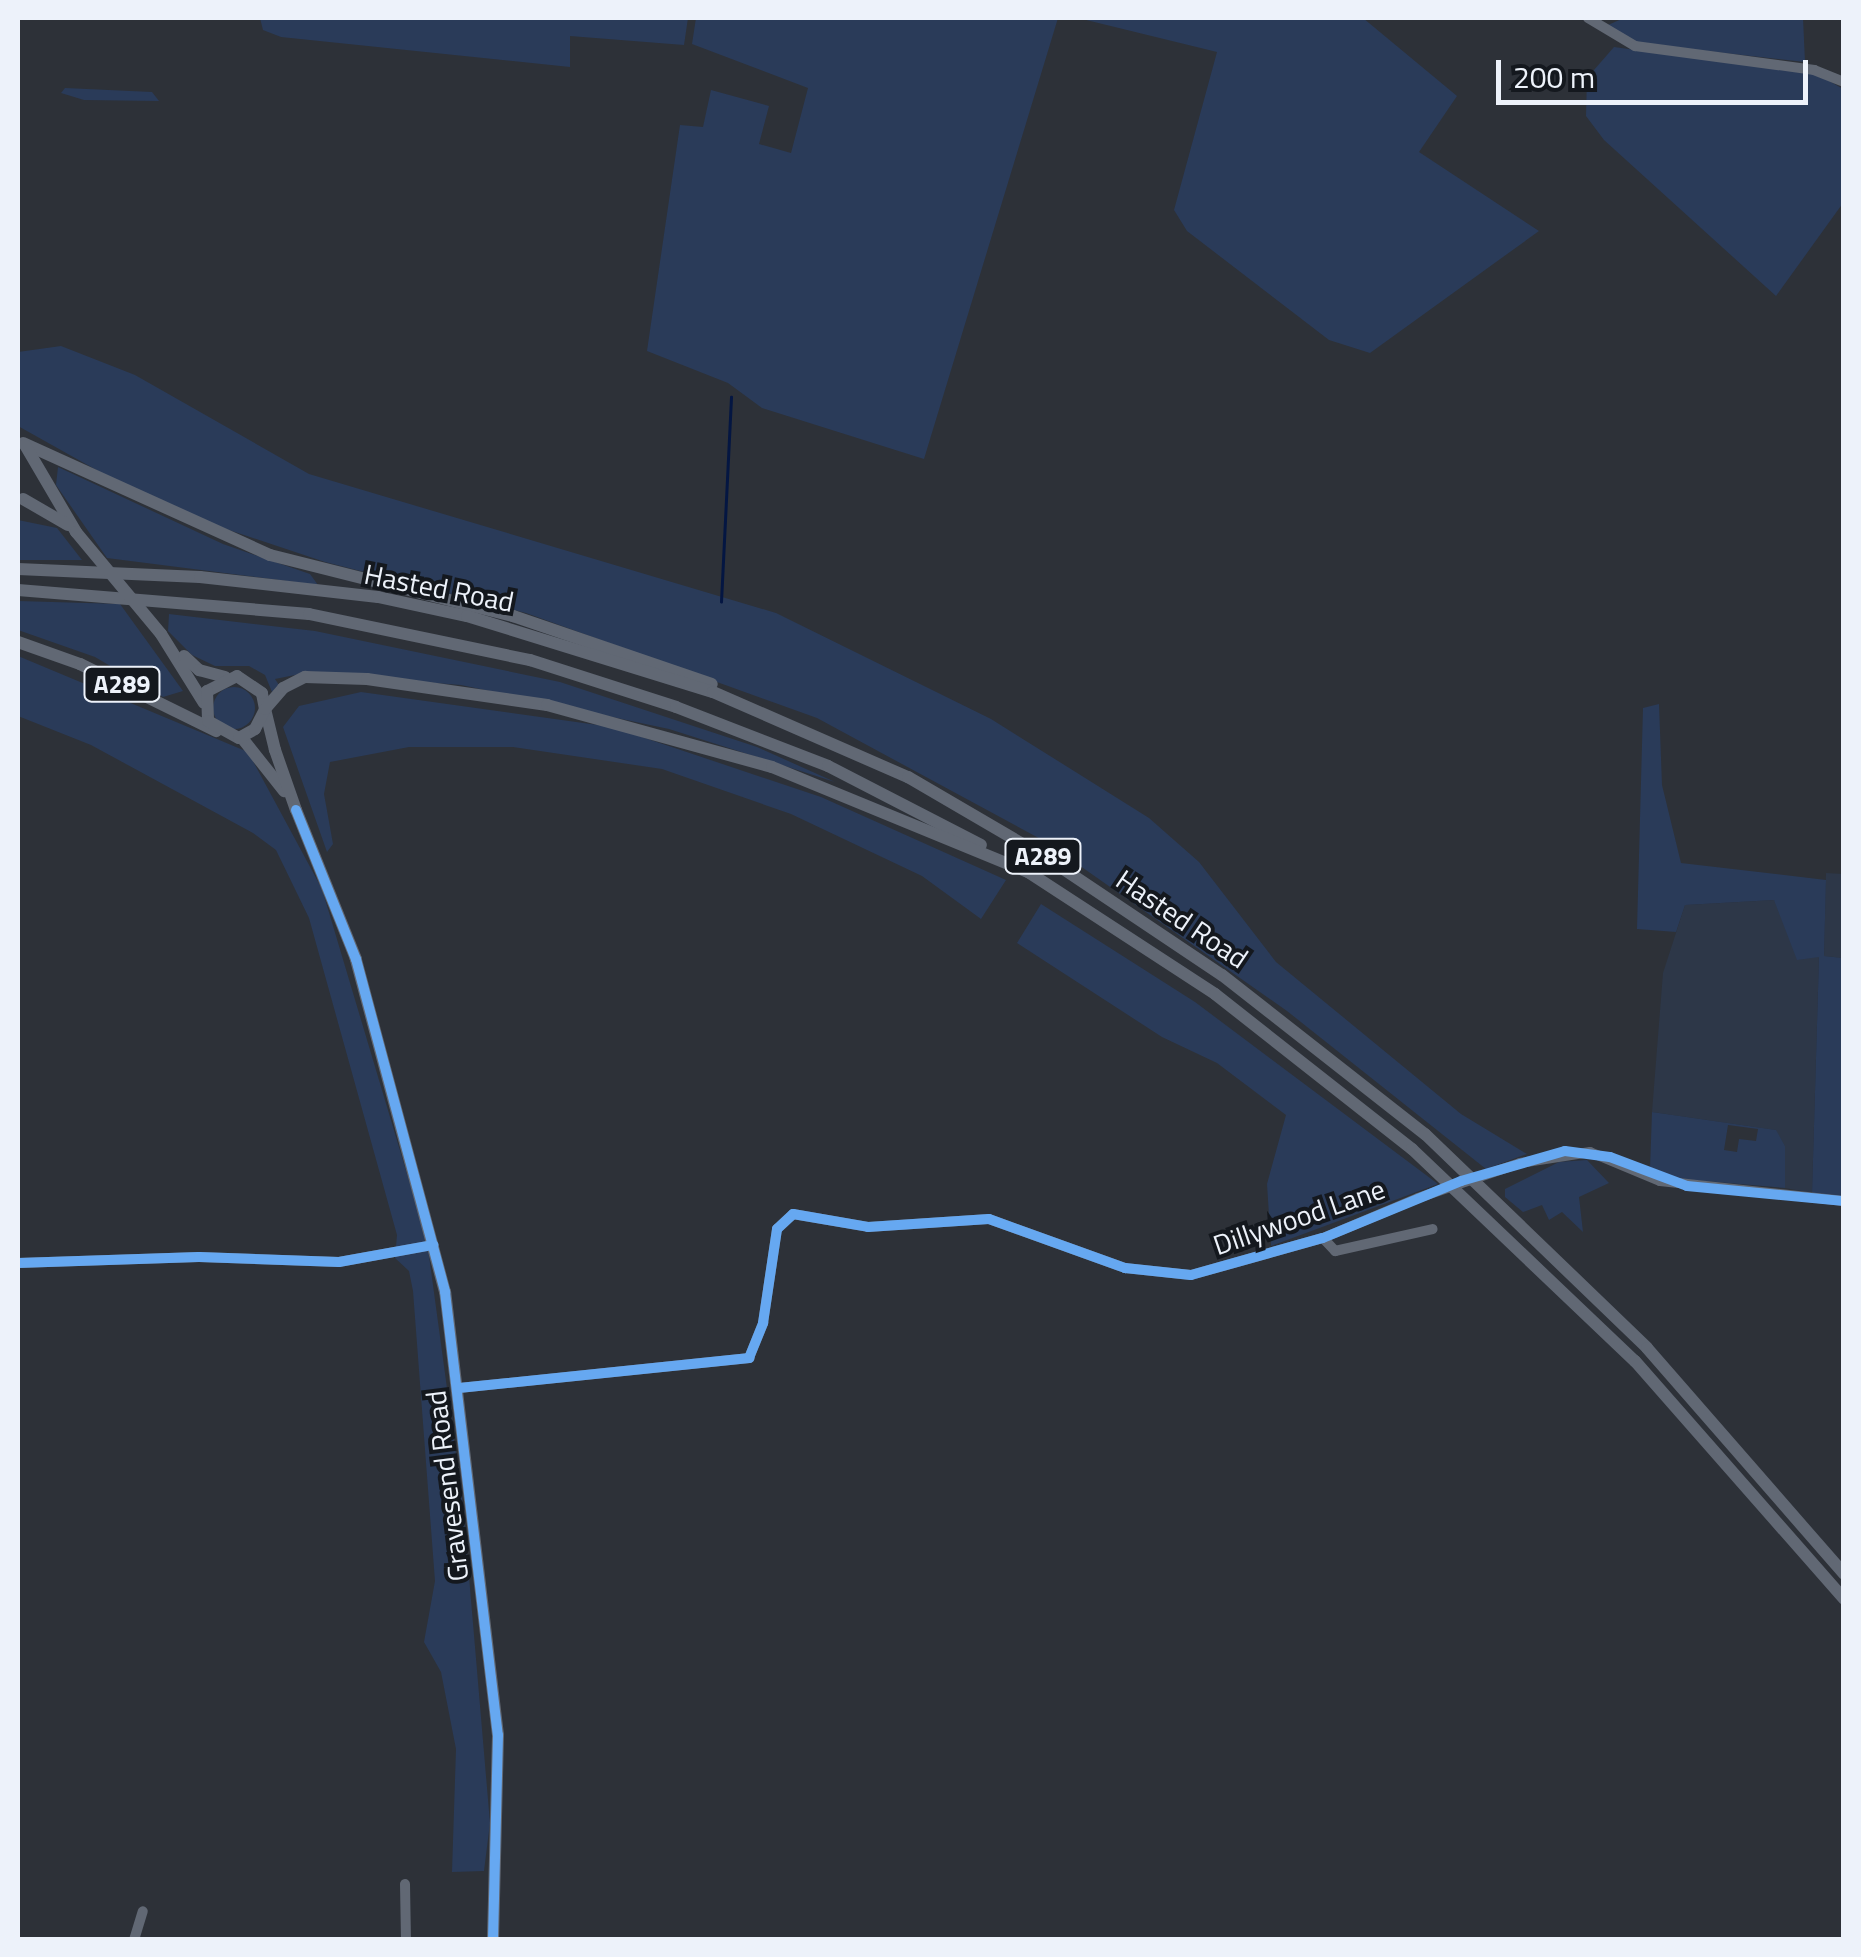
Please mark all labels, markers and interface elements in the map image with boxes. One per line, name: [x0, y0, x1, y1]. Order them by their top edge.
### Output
scale bar: [1501, 40, 1814, 102]
text: 200 m: [1513, 54, 1595, 100]
street label: Hasted Road: [361, 557, 517, 619]
road number: A289: [82, 664, 162, 704]
road number: A289: [1003, 836, 1083, 876]
street label: Hasted Road: [1110, 863, 1254, 975]
street label: Dillywood Lane: [1209, 1172, 1389, 1262]
street label: Gravesend Road: [419, 1389, 475, 1583]

